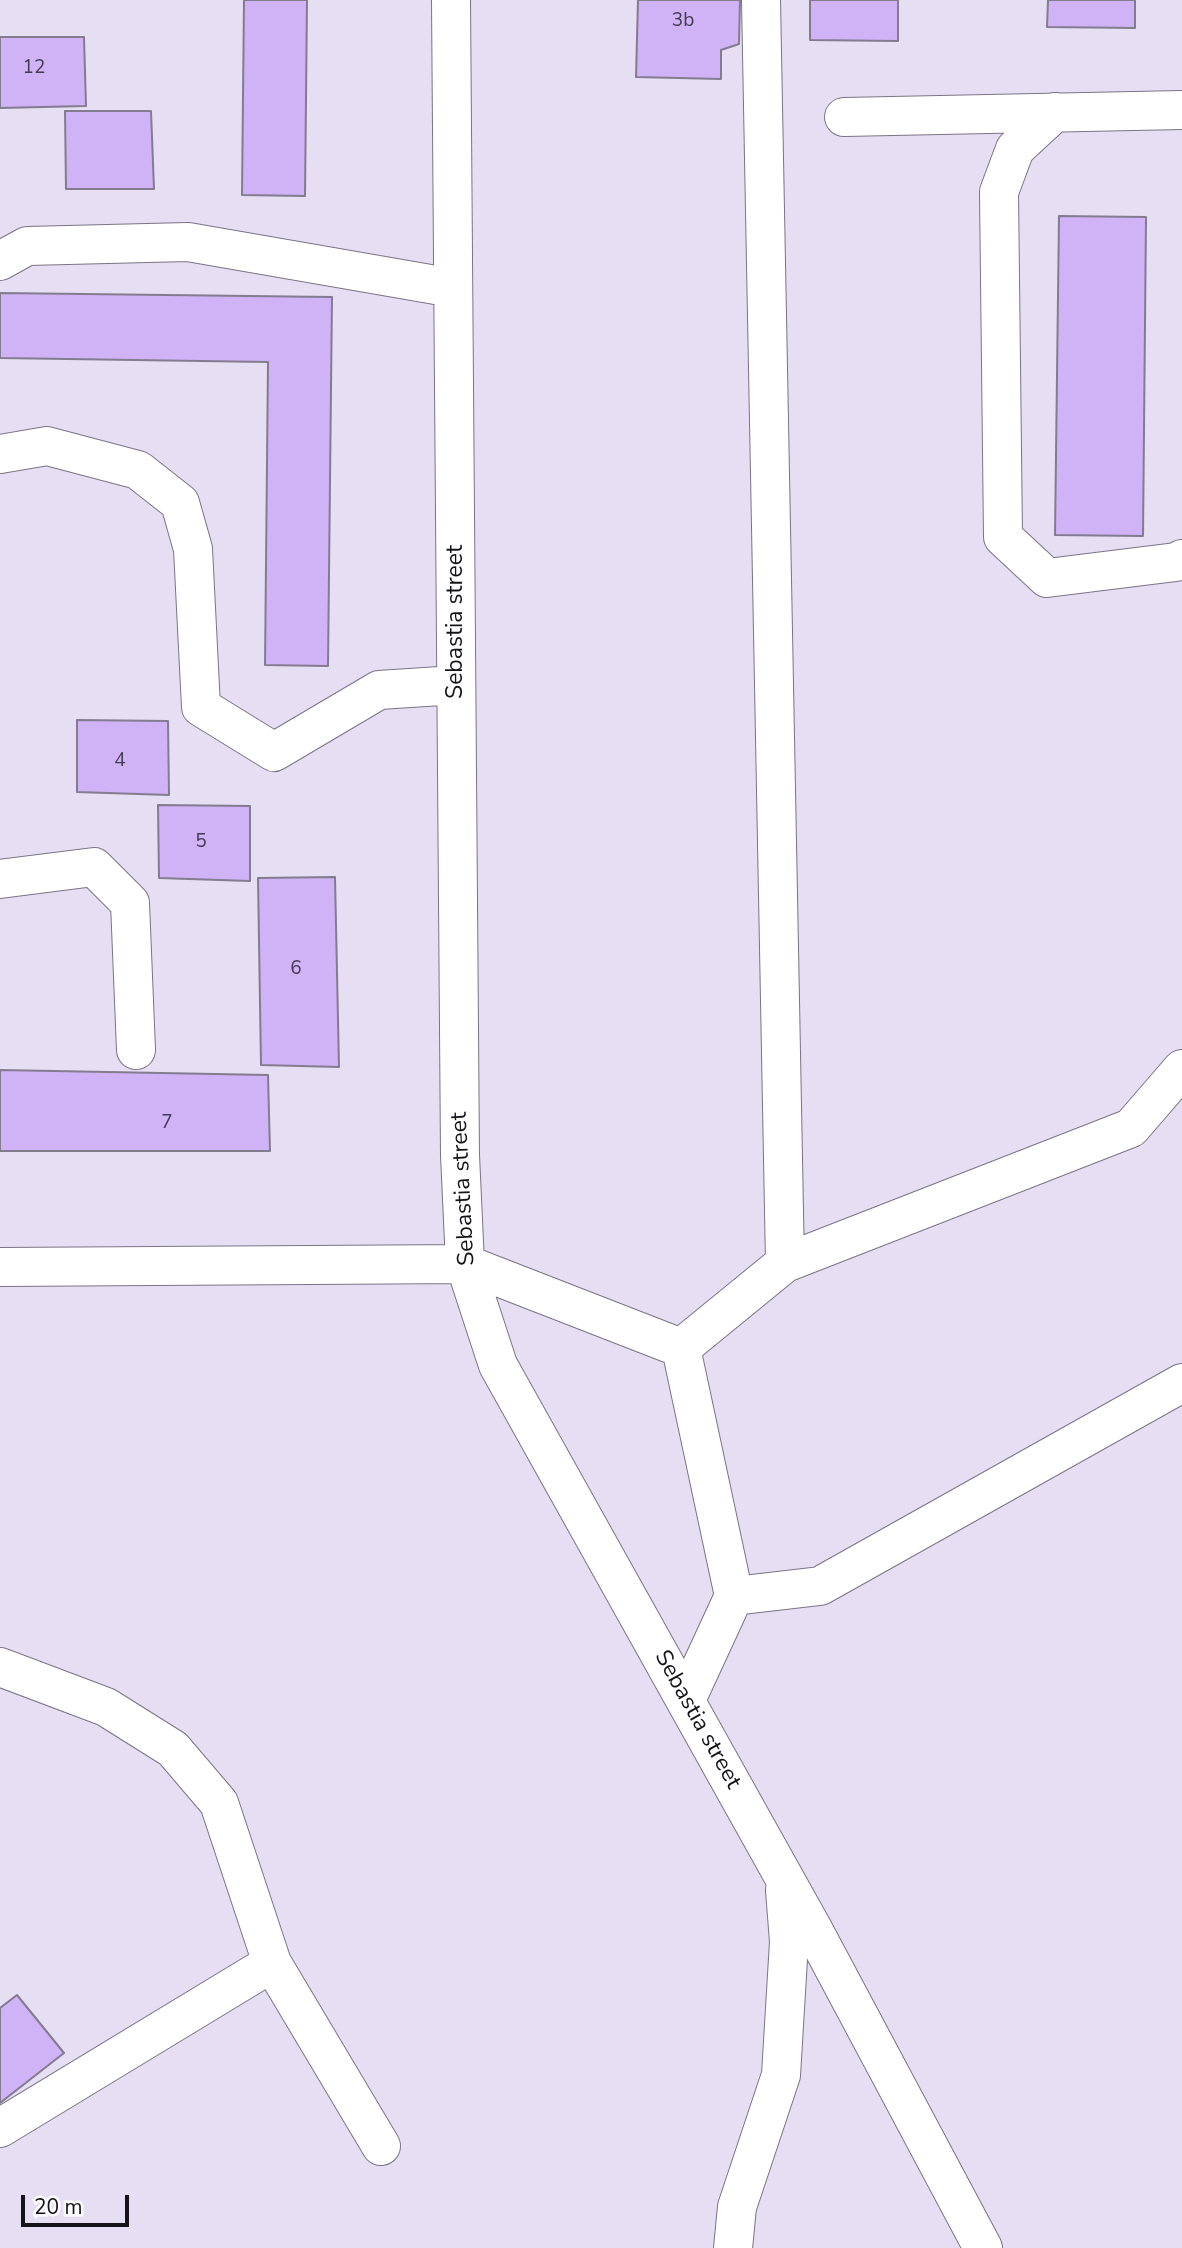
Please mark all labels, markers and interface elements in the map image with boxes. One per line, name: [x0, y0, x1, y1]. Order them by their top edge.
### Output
house number: 3b: [672, 10, 694, 32]
house number: 12: [23, 57, 45, 79]
street label: Sebastia street: [442, 545, 470, 699]
house number: 4: [114, 750, 126, 772]
house number: 5: [195, 831, 207, 853]
house number: 6: [290, 958, 302, 980]
street label: Sebastia street: [446, 1111, 482, 1267]
house number: 7: [161, 1112, 173, 1134]
street label: Sebastia street: [648, 1646, 746, 1794]
scale bar: [24, 2182, 133, 2226]
text: 20 m: [34, 2193, 83, 2221]

